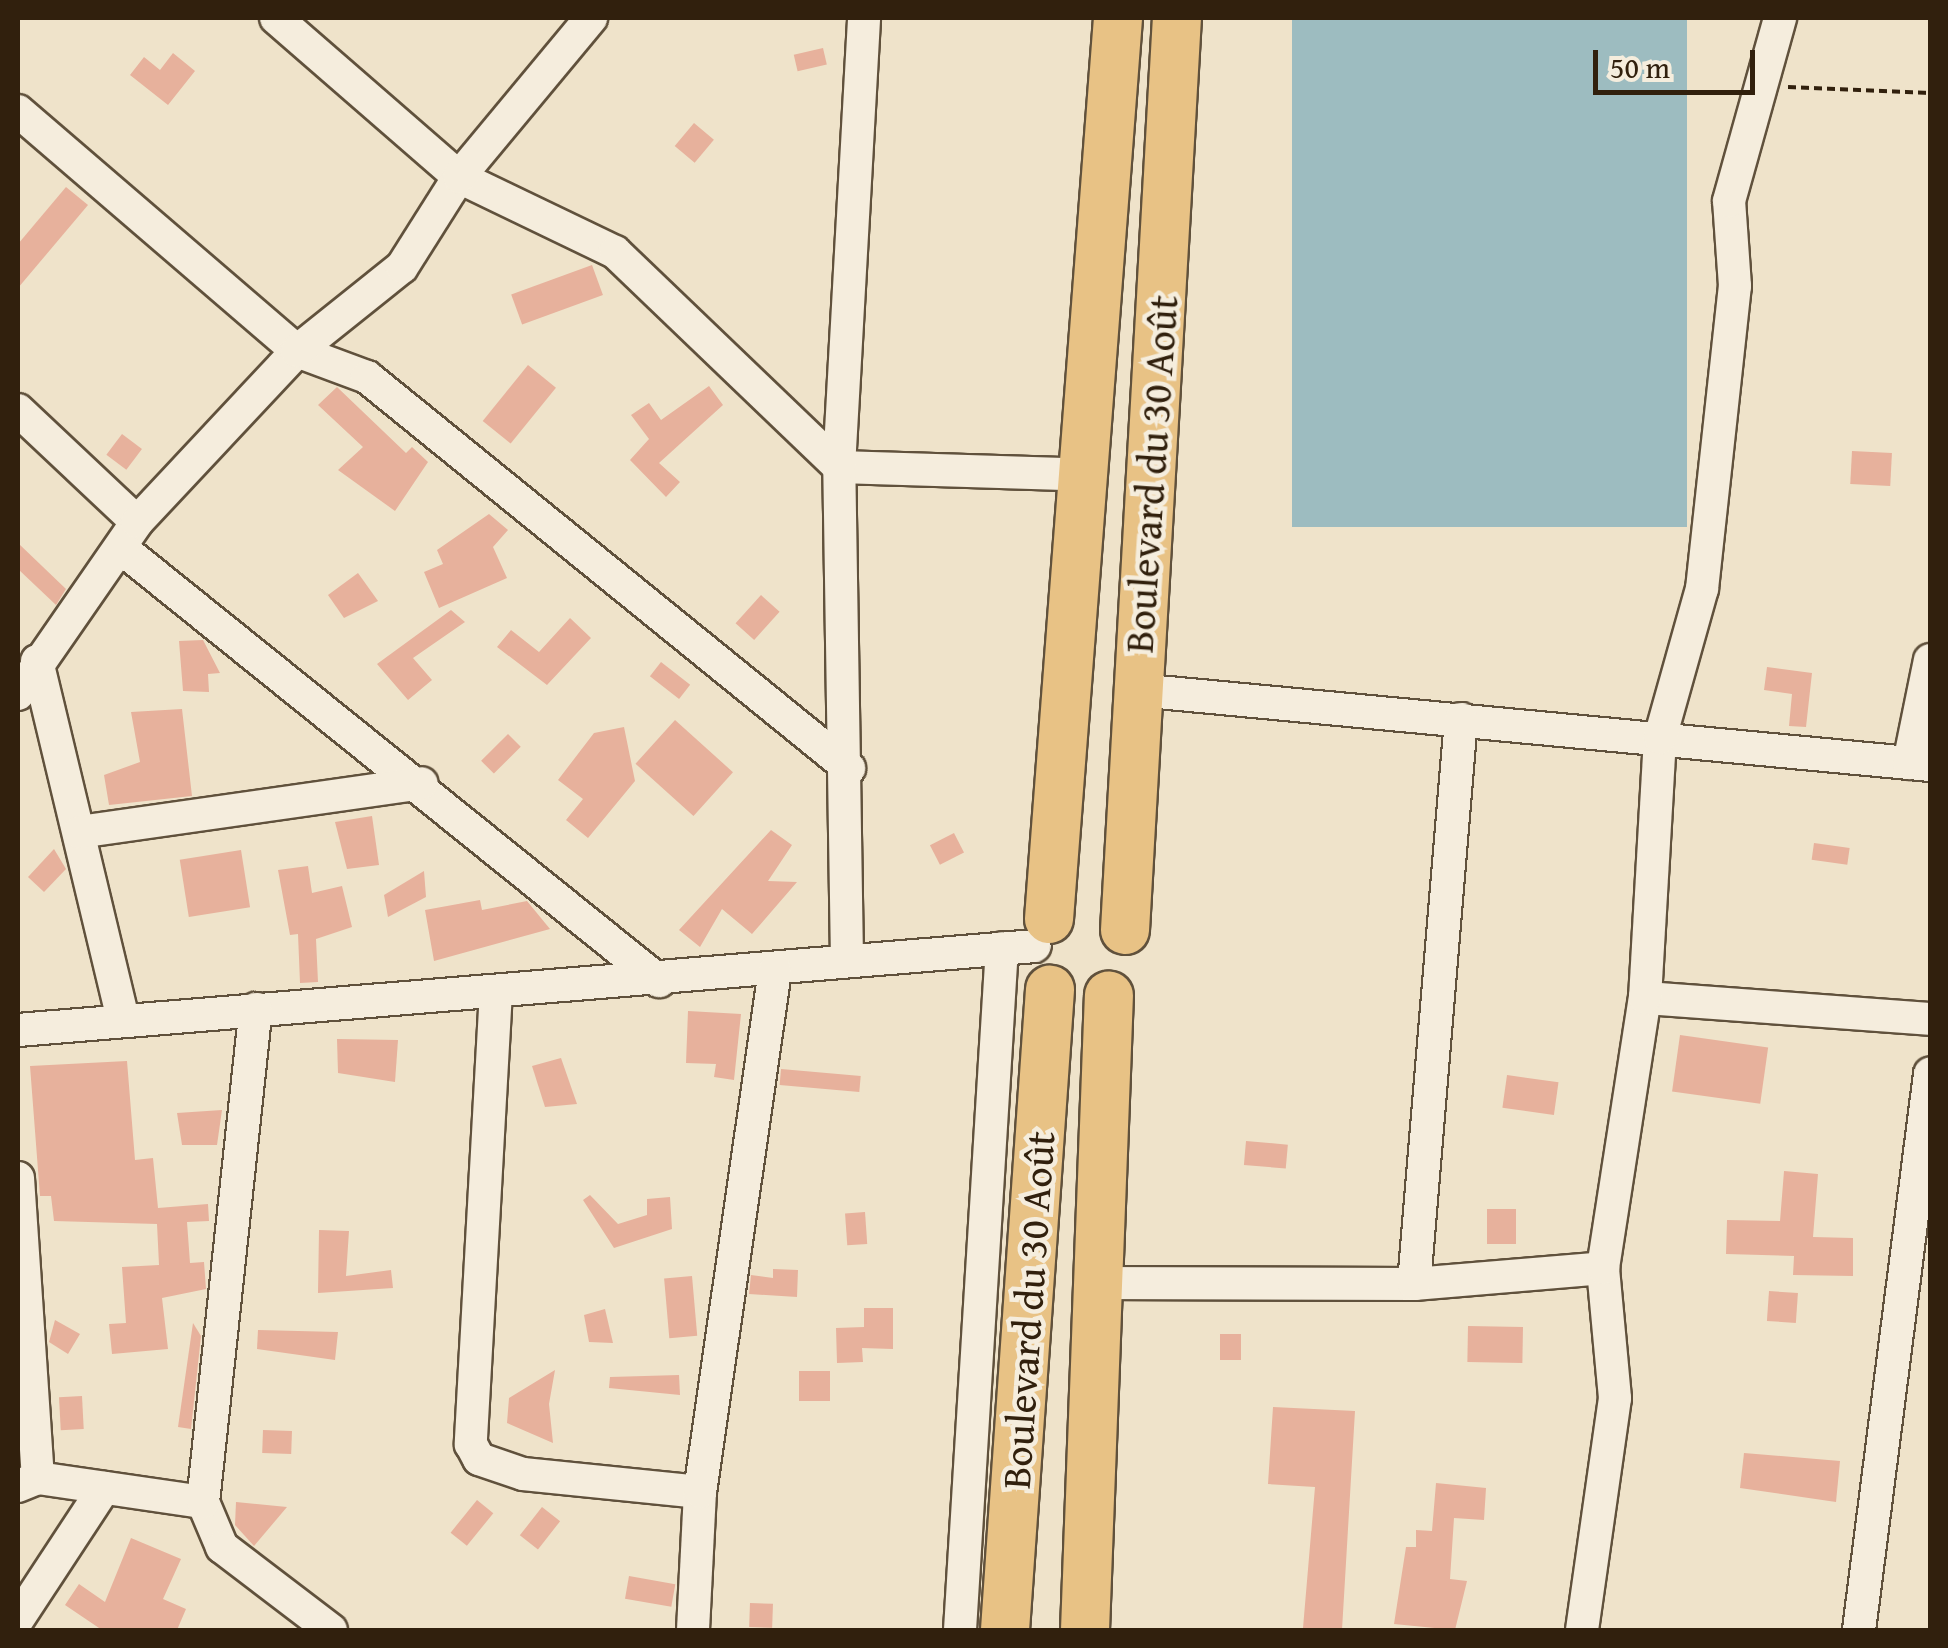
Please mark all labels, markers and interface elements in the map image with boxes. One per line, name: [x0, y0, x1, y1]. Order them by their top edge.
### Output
scale bar: [1598, 30, 1760, 92]
text: 50 m: [1610, 45, 1670, 89]
street label: Boulevard du 30 Août: [1115, 293, 1187, 655]
street label: Boulevard du 30 Août: [992, 1129, 1064, 1491]

